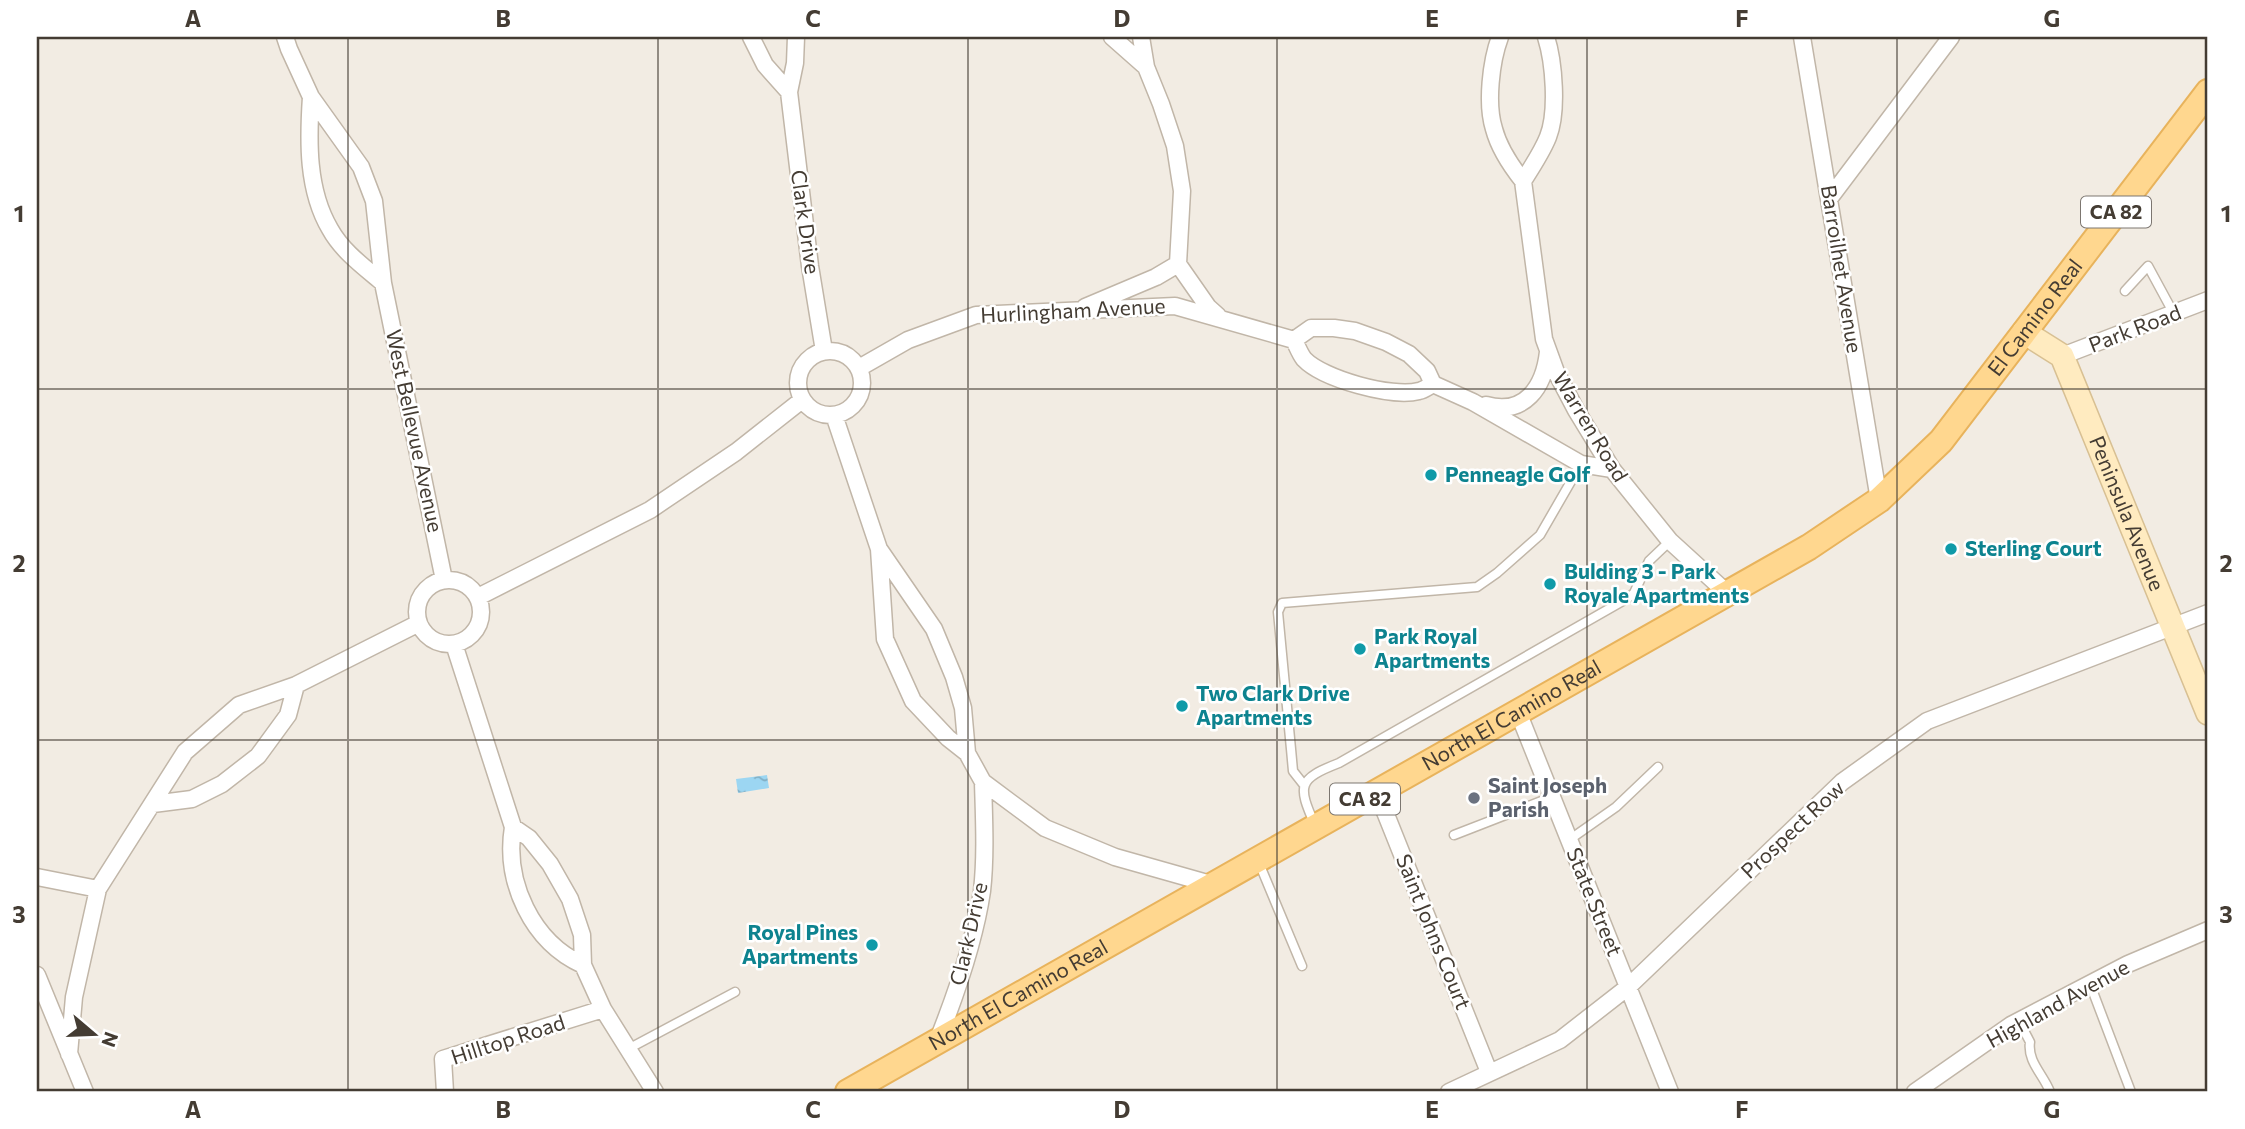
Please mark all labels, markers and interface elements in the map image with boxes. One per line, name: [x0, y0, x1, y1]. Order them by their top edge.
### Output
text: A: [185, 4, 202, 32]
text: B: [495, 4, 511, 32]
text: C: [805, 4, 821, 32]
text: D: [1114, 4, 1131, 32]
text: E: [1425, 4, 1439, 32]
text: F: [1735, 4, 1749, 32]
text: G: [2044, 4, 2060, 32]
street label: Clark Drive: [787, 168, 826, 276]
street label: Barroilhet Avenue: [1817, 183, 1868, 355]
road number: CA 82: [2081, 196, 2151, 228]
text: 1: [14, 199, 24, 227]
text: 1: [2221, 199, 2231, 227]
street label: El Camino Real: [1982, 253, 2087, 380]
street label: Hurlingham Avenue: [980, 292, 1166, 327]
street label: Park Road: [2085, 299, 2184, 357]
street label: West Bellevue Avenue: [382, 327, 449, 534]
street label: Warren Road: [1549, 367, 1634, 486]
street label: Peninsula Avenue: [2085, 432, 2171, 594]
place label: Penneagle Golf: [1445, 461, 1591, 486]
marker: Penneagle Golf: [1423, 467, 1439, 483]
place label: Sterling Court: [1965, 535, 2102, 560]
marker: Sterling Court: [1943, 541, 1959, 557]
text: 2: [12, 549, 26, 577]
text: 2: [2219, 549, 2233, 577]
place label: Bulding 3 - Park Royale Apartments: [1564, 558, 1750, 607]
marker: Bulding 3 - Park Royale Apartments: [1542, 576, 1558, 592]
place label: Park Royal Apartments: [1374, 623, 1491, 672]
marker: Park Royal Apartments: [1352, 641, 1368, 657]
street label: North El Camino Real: [1417, 654, 1605, 775]
place label: Two Clark Drive Apartments: [1196, 680, 1350, 729]
marker: Two Clark Drive Apartments: [1174, 698, 1190, 714]
place label: Saint Joseph Parish: [1488, 772, 1607, 821]
street label: Prospect Row: [1735, 775, 1849, 883]
road number: CA 82: [1330, 784, 1400, 814]
marker: Saint Joseph Parish: [1466, 790, 1482, 806]
street label: State Street: [1562, 844, 1628, 959]
street label: Saint Johns Court: [1392, 850, 1477, 1013]
street label: Clark Drive: [944, 880, 992, 988]
text: 3: [12, 900, 26, 928]
text: 3: [2219, 900, 2233, 928]
place label: Royal Pines Apartments: [742, 919, 858, 968]
street label: North El Camino Real: [924, 933, 1112, 1055]
marker: Royal Pines Apartments: [864, 937, 880, 953]
street label: Highland Avenue: [1982, 953, 2133, 1052]
north arrow: [60, 1000, 130, 1070]
street label: Hilltop Road: [447, 1008, 568, 1069]
text: N: [97, 1029, 124, 1050]
text: A: [185, 1095, 202, 1123]
text: B: [495, 1095, 511, 1123]
text: C: [805, 1095, 821, 1123]
text: D: [1114, 1095, 1131, 1123]
text: E: [1425, 1095, 1439, 1123]
text: F: [1735, 1095, 1749, 1123]
text: G: [2044, 1095, 2060, 1123]

